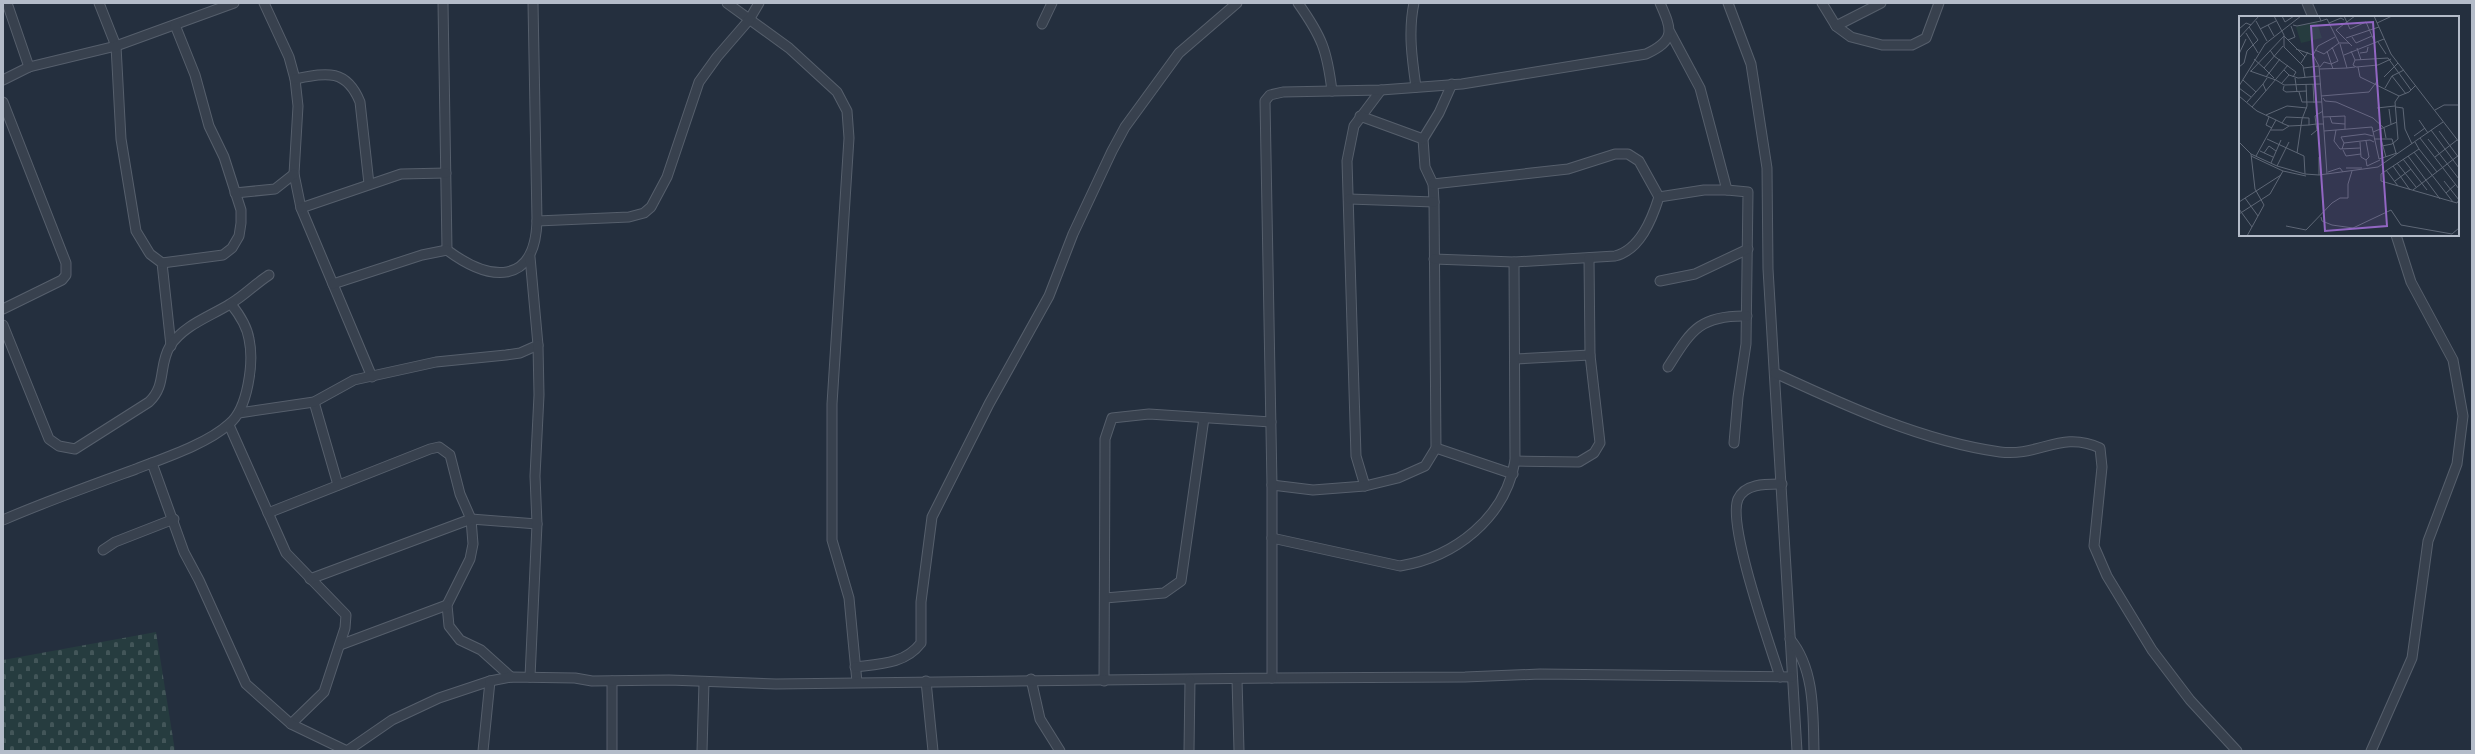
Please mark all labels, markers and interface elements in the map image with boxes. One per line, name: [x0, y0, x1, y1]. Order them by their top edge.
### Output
inset map: [2239, 16, 2459, 236]

